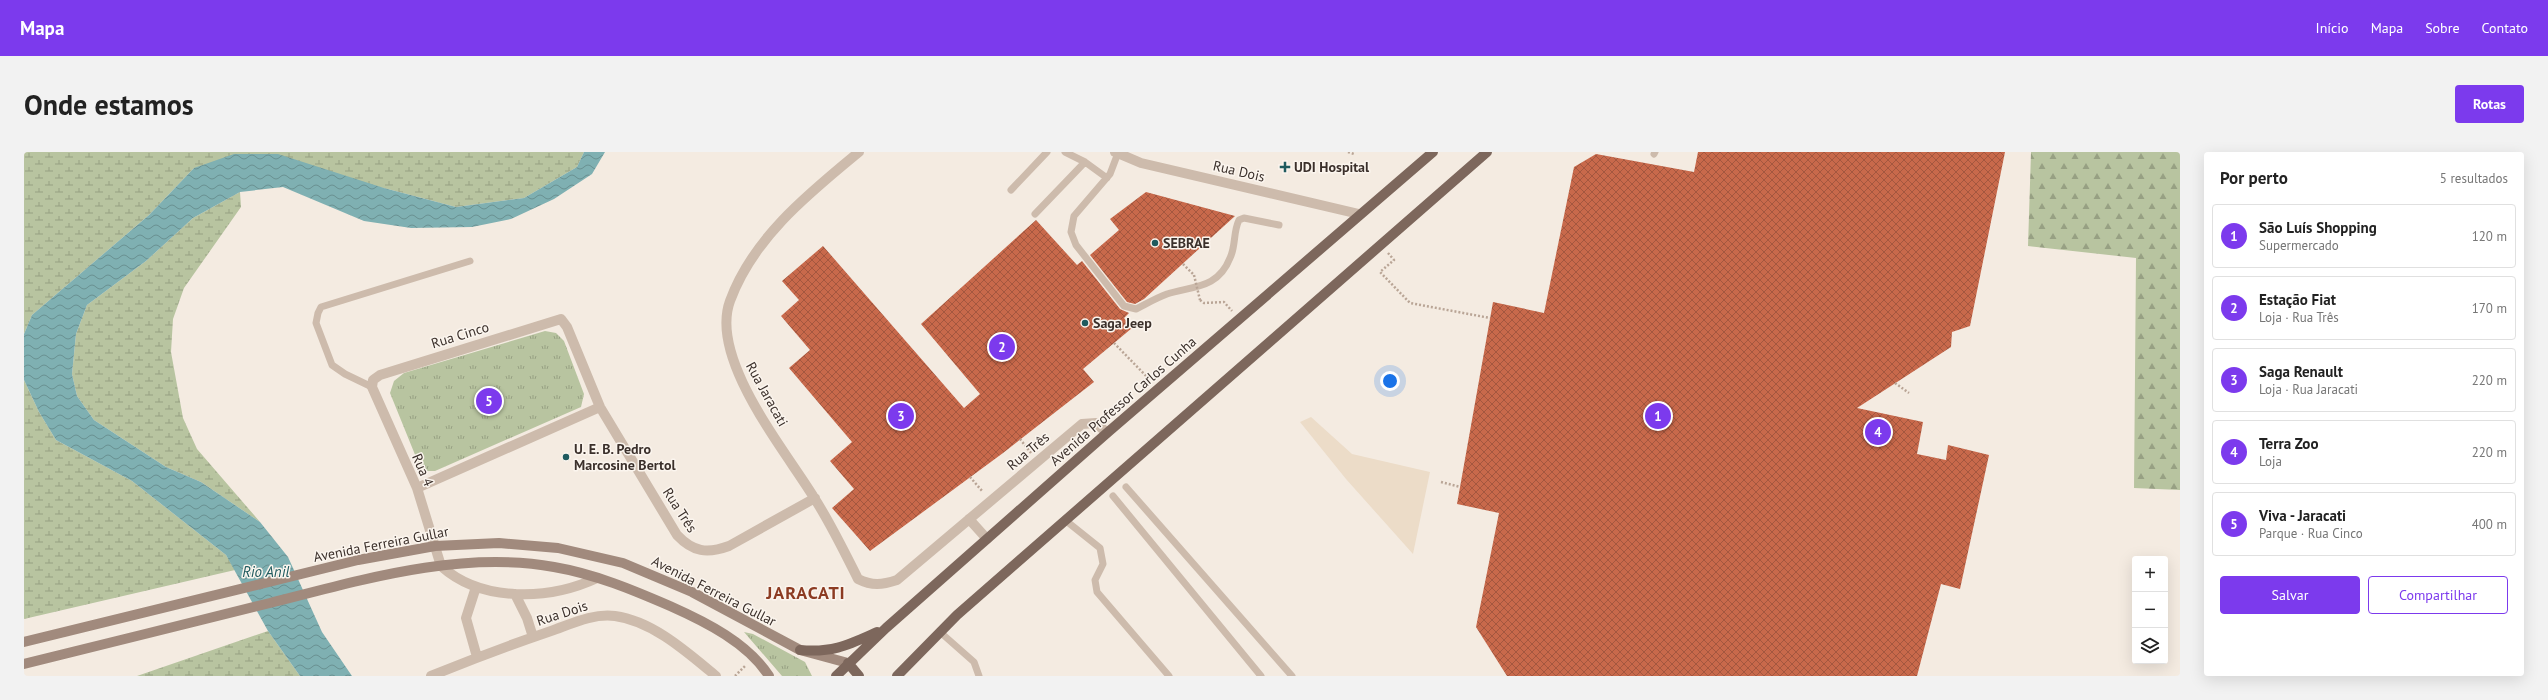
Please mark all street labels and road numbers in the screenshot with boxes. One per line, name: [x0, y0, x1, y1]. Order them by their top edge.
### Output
street label: Rua Dois: [1211, 156, 1267, 186]
street label: Rua Cinco: [429, 318, 491, 352]
street label: Avenida Professor Carlos Cunha: [1046, 333, 1200, 469]
street label: Rua Jaracati: [742, 359, 792, 429]
street label: Rua Três: [1003, 428, 1053, 474]
street label: Rua 4: [408, 451, 438, 490]
street label: Rua Três: [659, 484, 701, 536]
street label: Avenida Ferreira Gullar: [312, 522, 450, 566]
street label: Avenida Ferreira Gullar: [649, 552, 779, 630]
street label: Rua Dois: [534, 596, 590, 630]

